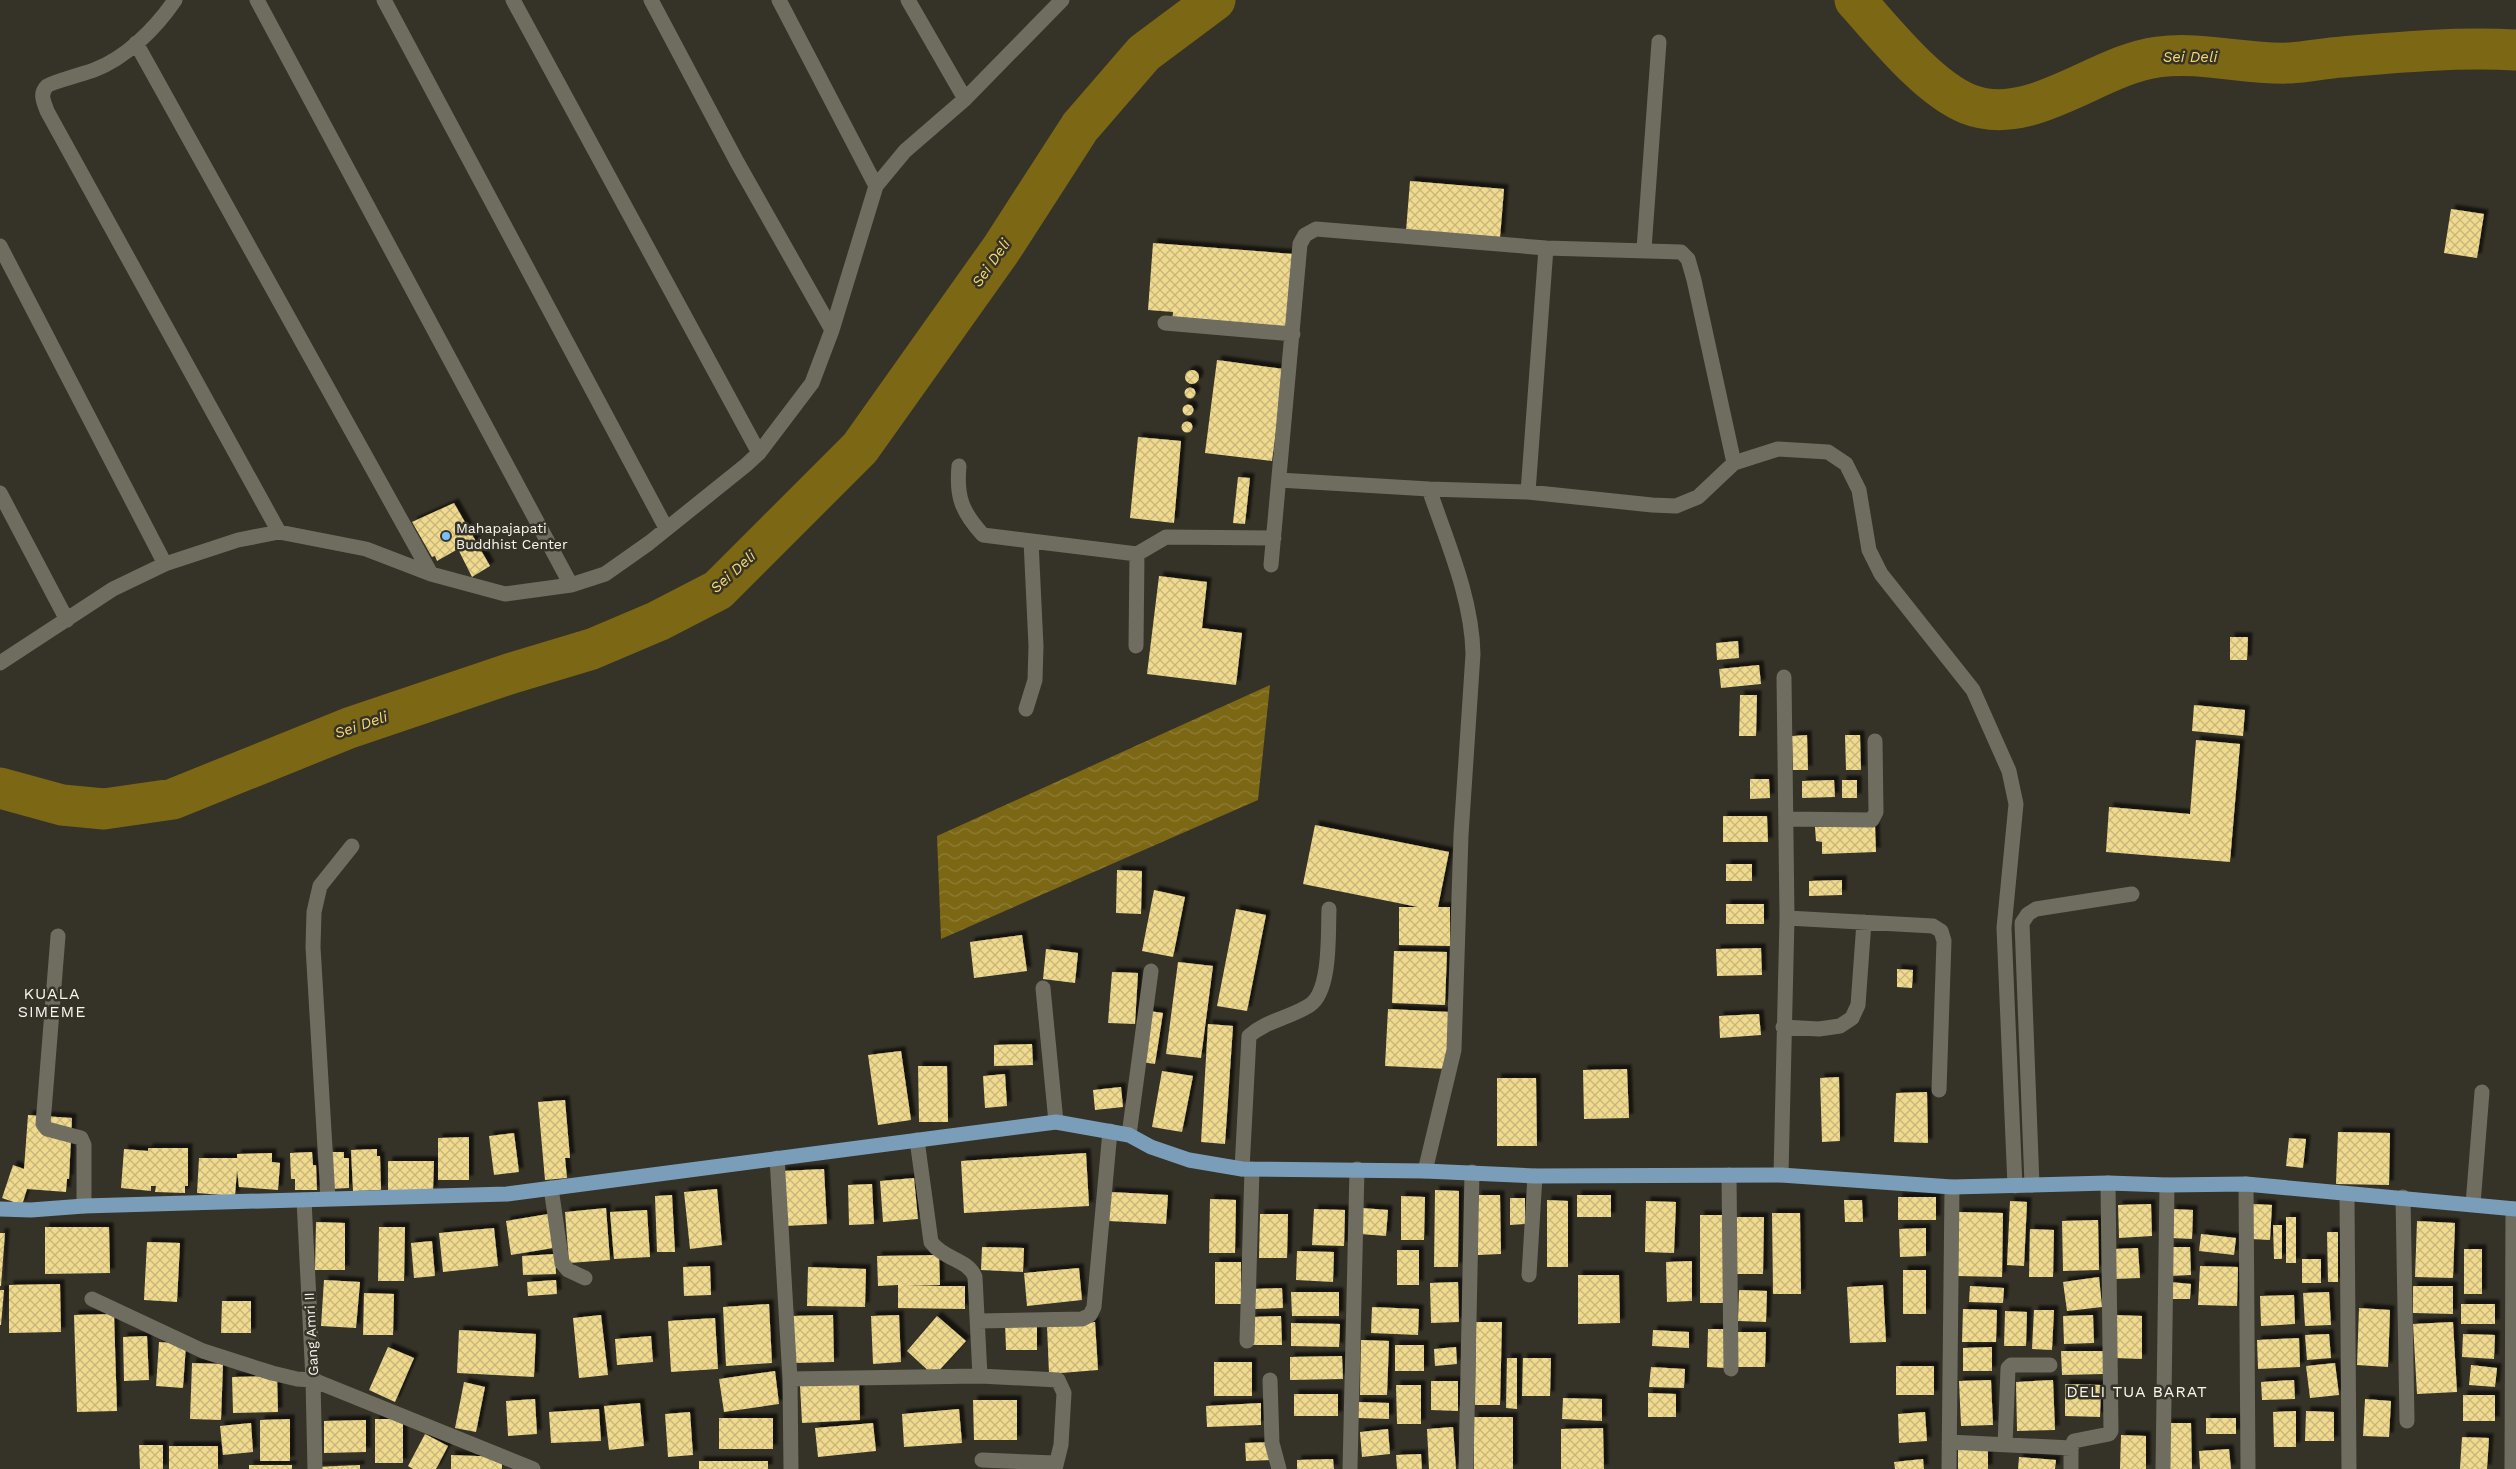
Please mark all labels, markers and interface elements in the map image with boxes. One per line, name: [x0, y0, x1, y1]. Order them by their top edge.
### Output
water label: Sei Deli: [2163, 48, 2218, 66]
water label: Sei Deli: [968, 235, 1015, 291]
place label: Mahapajapati Buddhist Center: [456, 520, 568, 552]
marker: Mahapajapati Buddhist Center: [440, 530, 452, 542]
water label: Sei Deli: [707, 546, 760, 597]
water label: Sei Deli: [332, 707, 391, 742]
district label: KUALA SIMEME: [18, 984, 86, 1021]
street label: Gang Amri II: [301, 1292, 321, 1376]
district label: DELI TUA BARAT: [2066, 1382, 2208, 1401]

